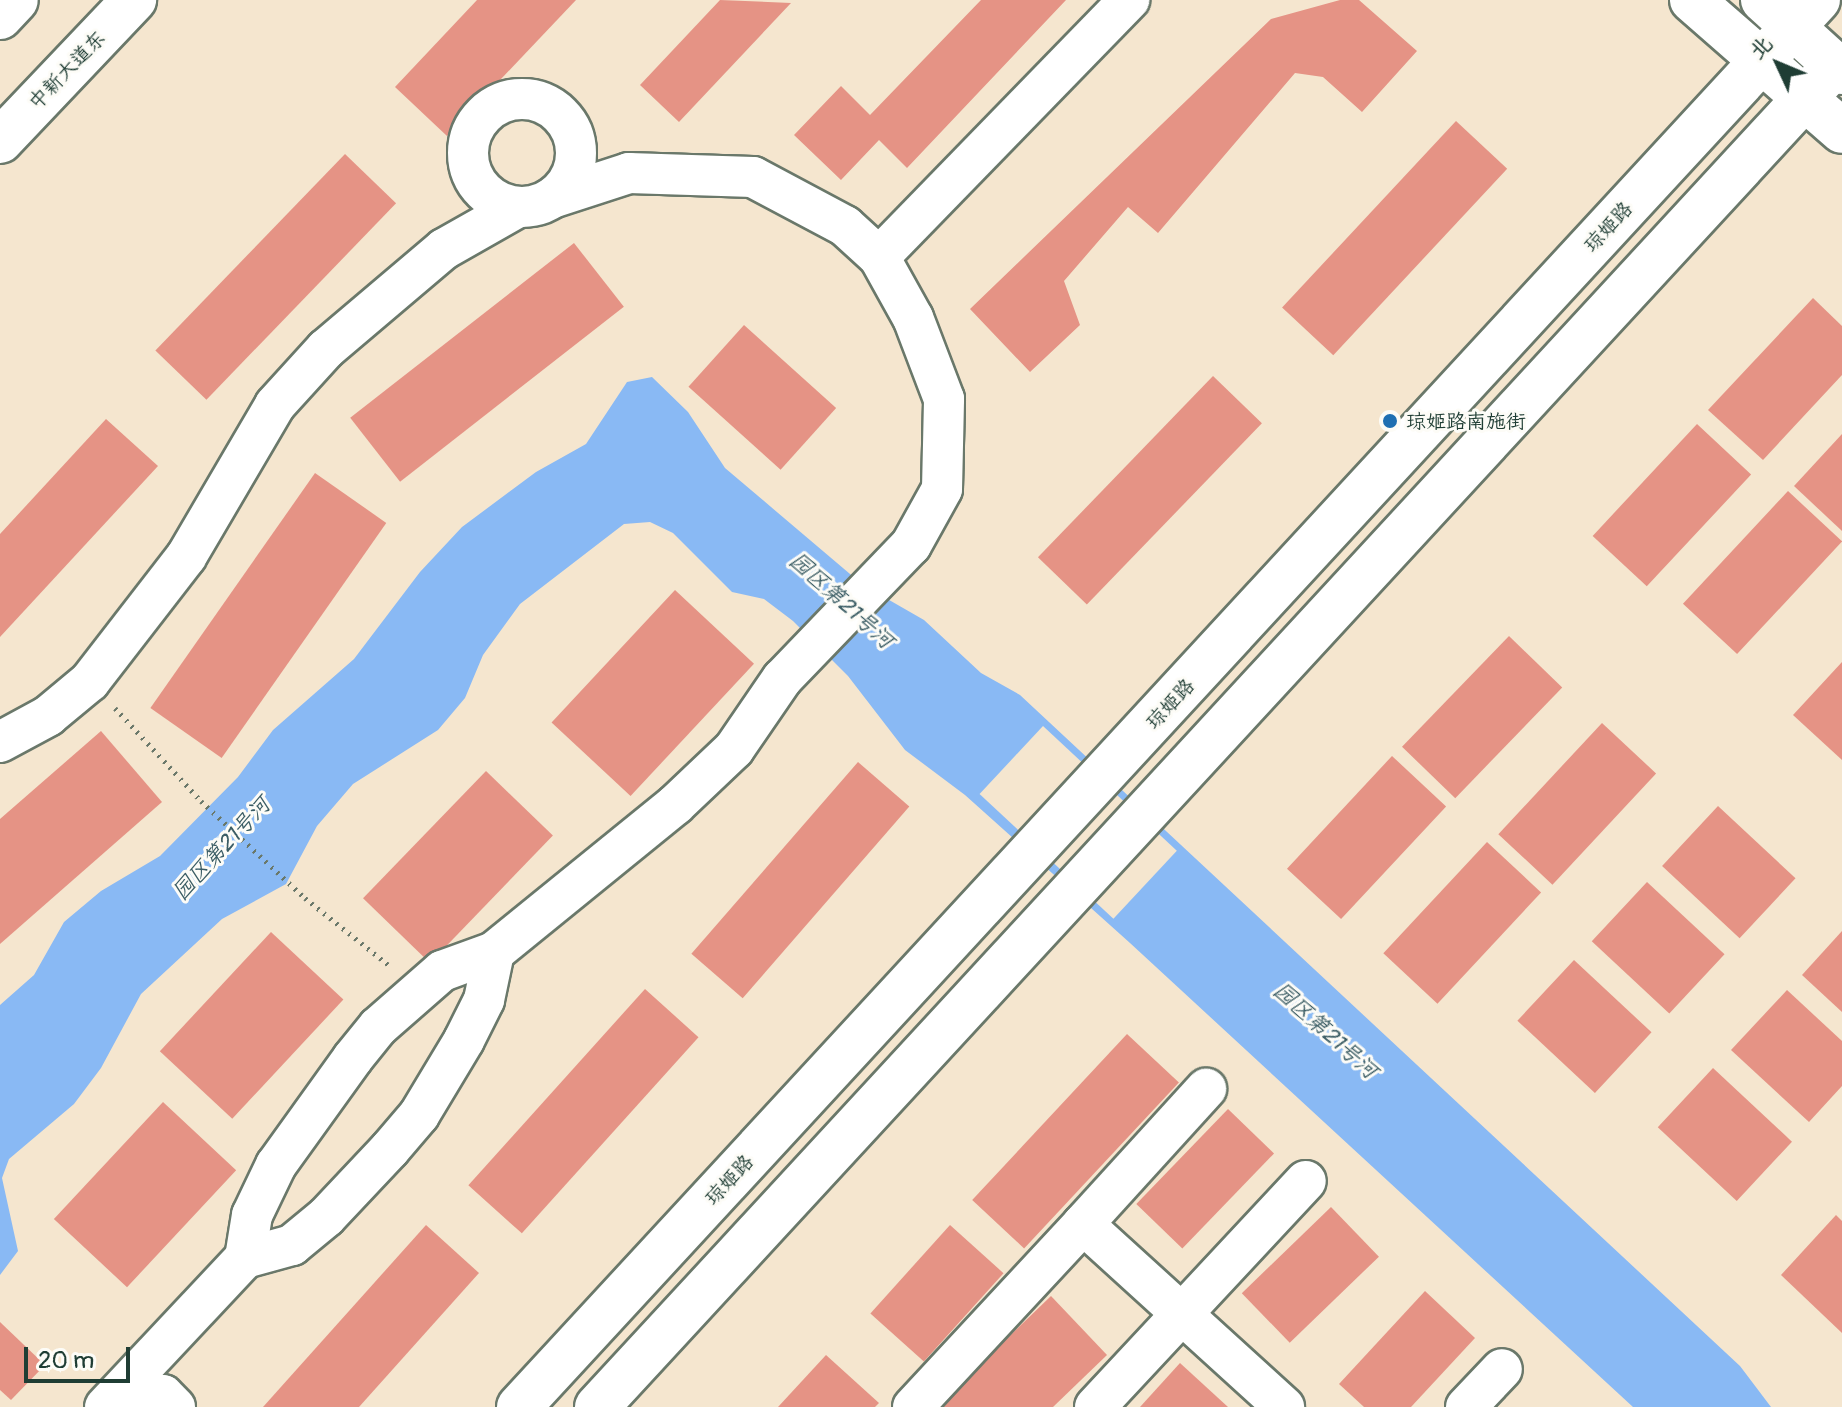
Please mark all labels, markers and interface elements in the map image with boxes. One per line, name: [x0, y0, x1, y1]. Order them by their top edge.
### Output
north arrow: [1738, 24, 1818, 104]
street label: 中新大道东: [24, 26, 110, 114]
text: 北: [1743, 30, 1778, 65]
street label: 琼姬路: [1579, 197, 1637, 257]
place label: 琼姬路南施街: [1406, 409, 1526, 433]
marker: 琼姬路南施街: [1381, 412, 1399, 430]
water label: 园区第21号河: [784, 547, 898, 655]
street label: 琼姬路: [1141, 674, 1199, 734]
water label: 园区第21号河: [168, 792, 276, 906]
water label: 园区第21号河: [1268, 977, 1382, 1085]
street label: 琼姬路: [700, 1150, 758, 1210]
scale bar: [28, 1331, 134, 1381]
text: 20 m: [38, 1346, 94, 1375]

